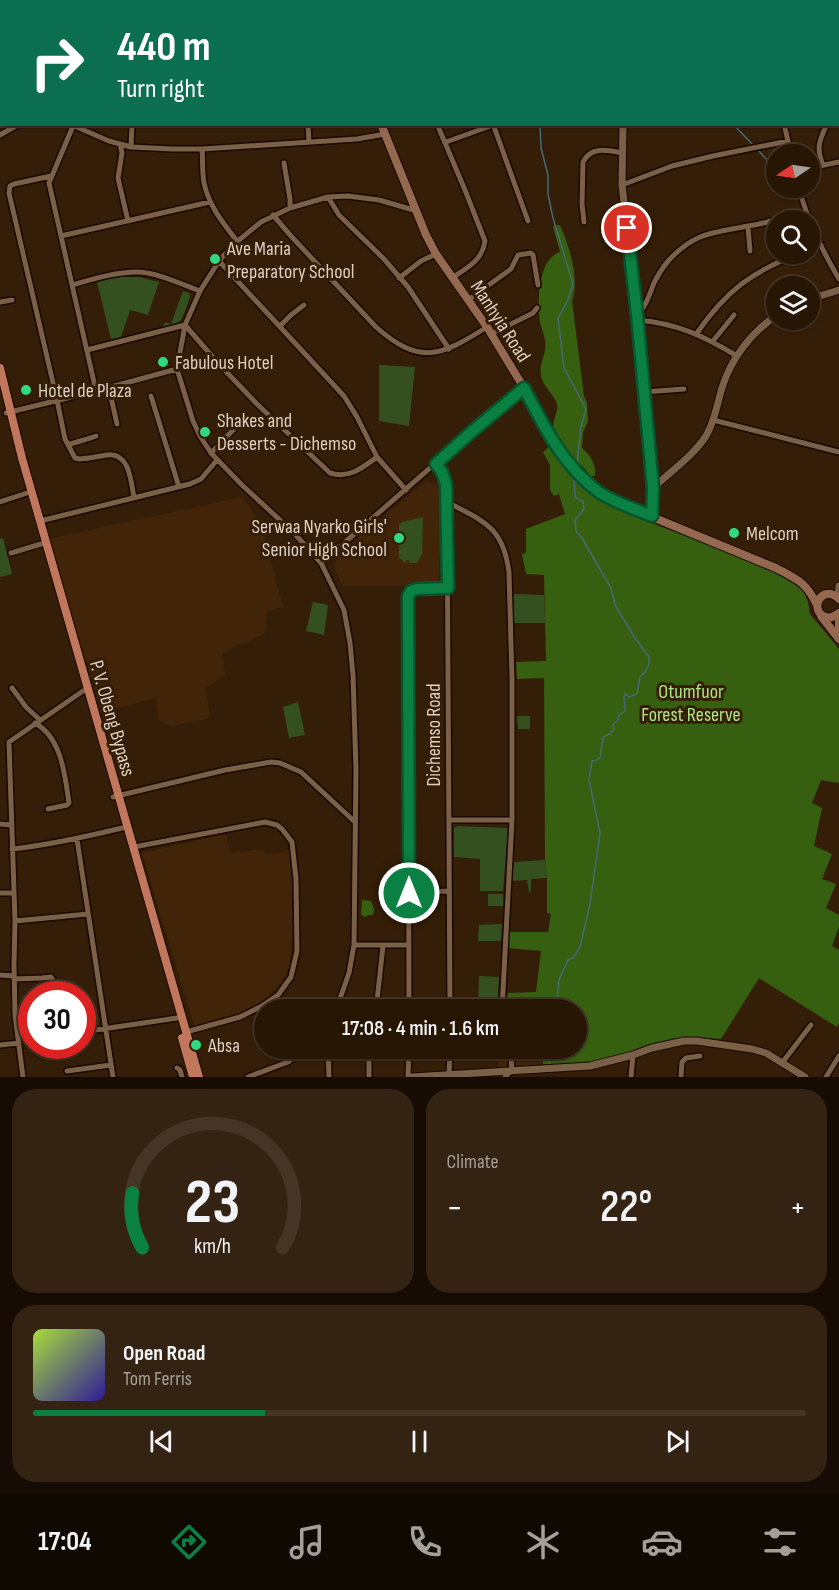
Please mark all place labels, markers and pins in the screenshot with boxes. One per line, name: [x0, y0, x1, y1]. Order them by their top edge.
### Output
pin: [601, 202, 652, 253]
place label: Ave Maria Preparatory School: [226, 237, 354, 284]
marker: Ave Maria Preparatory School: [208, 252, 222, 266]
place label: Fabulous Hotel: [175, 351, 273, 375]
marker: Fabulous Hotel: [156, 355, 170, 369]
place label: Hotel de Plaza: [38, 379, 132, 403]
marker: Hotel de Plaza: [19, 383, 33, 397]
place label: Shakes and Desserts - Dichemso: [217, 409, 356, 456]
marker: Shakes and Desserts - Dichemso: [198, 425, 212, 439]
place label: Serwaa Nyarko Girls' Senior High School: [251, 515, 387, 562]
place label: Melcom: [746, 522, 799, 546]
marker: Melcom: [727, 526, 741, 540]
marker: Serwaa Nyarko Girls' Senior High School: [392, 531, 406, 545]
place label: Absa: [207, 1034, 240, 1058]
marker: Absa: [189, 1038, 203, 1052]

